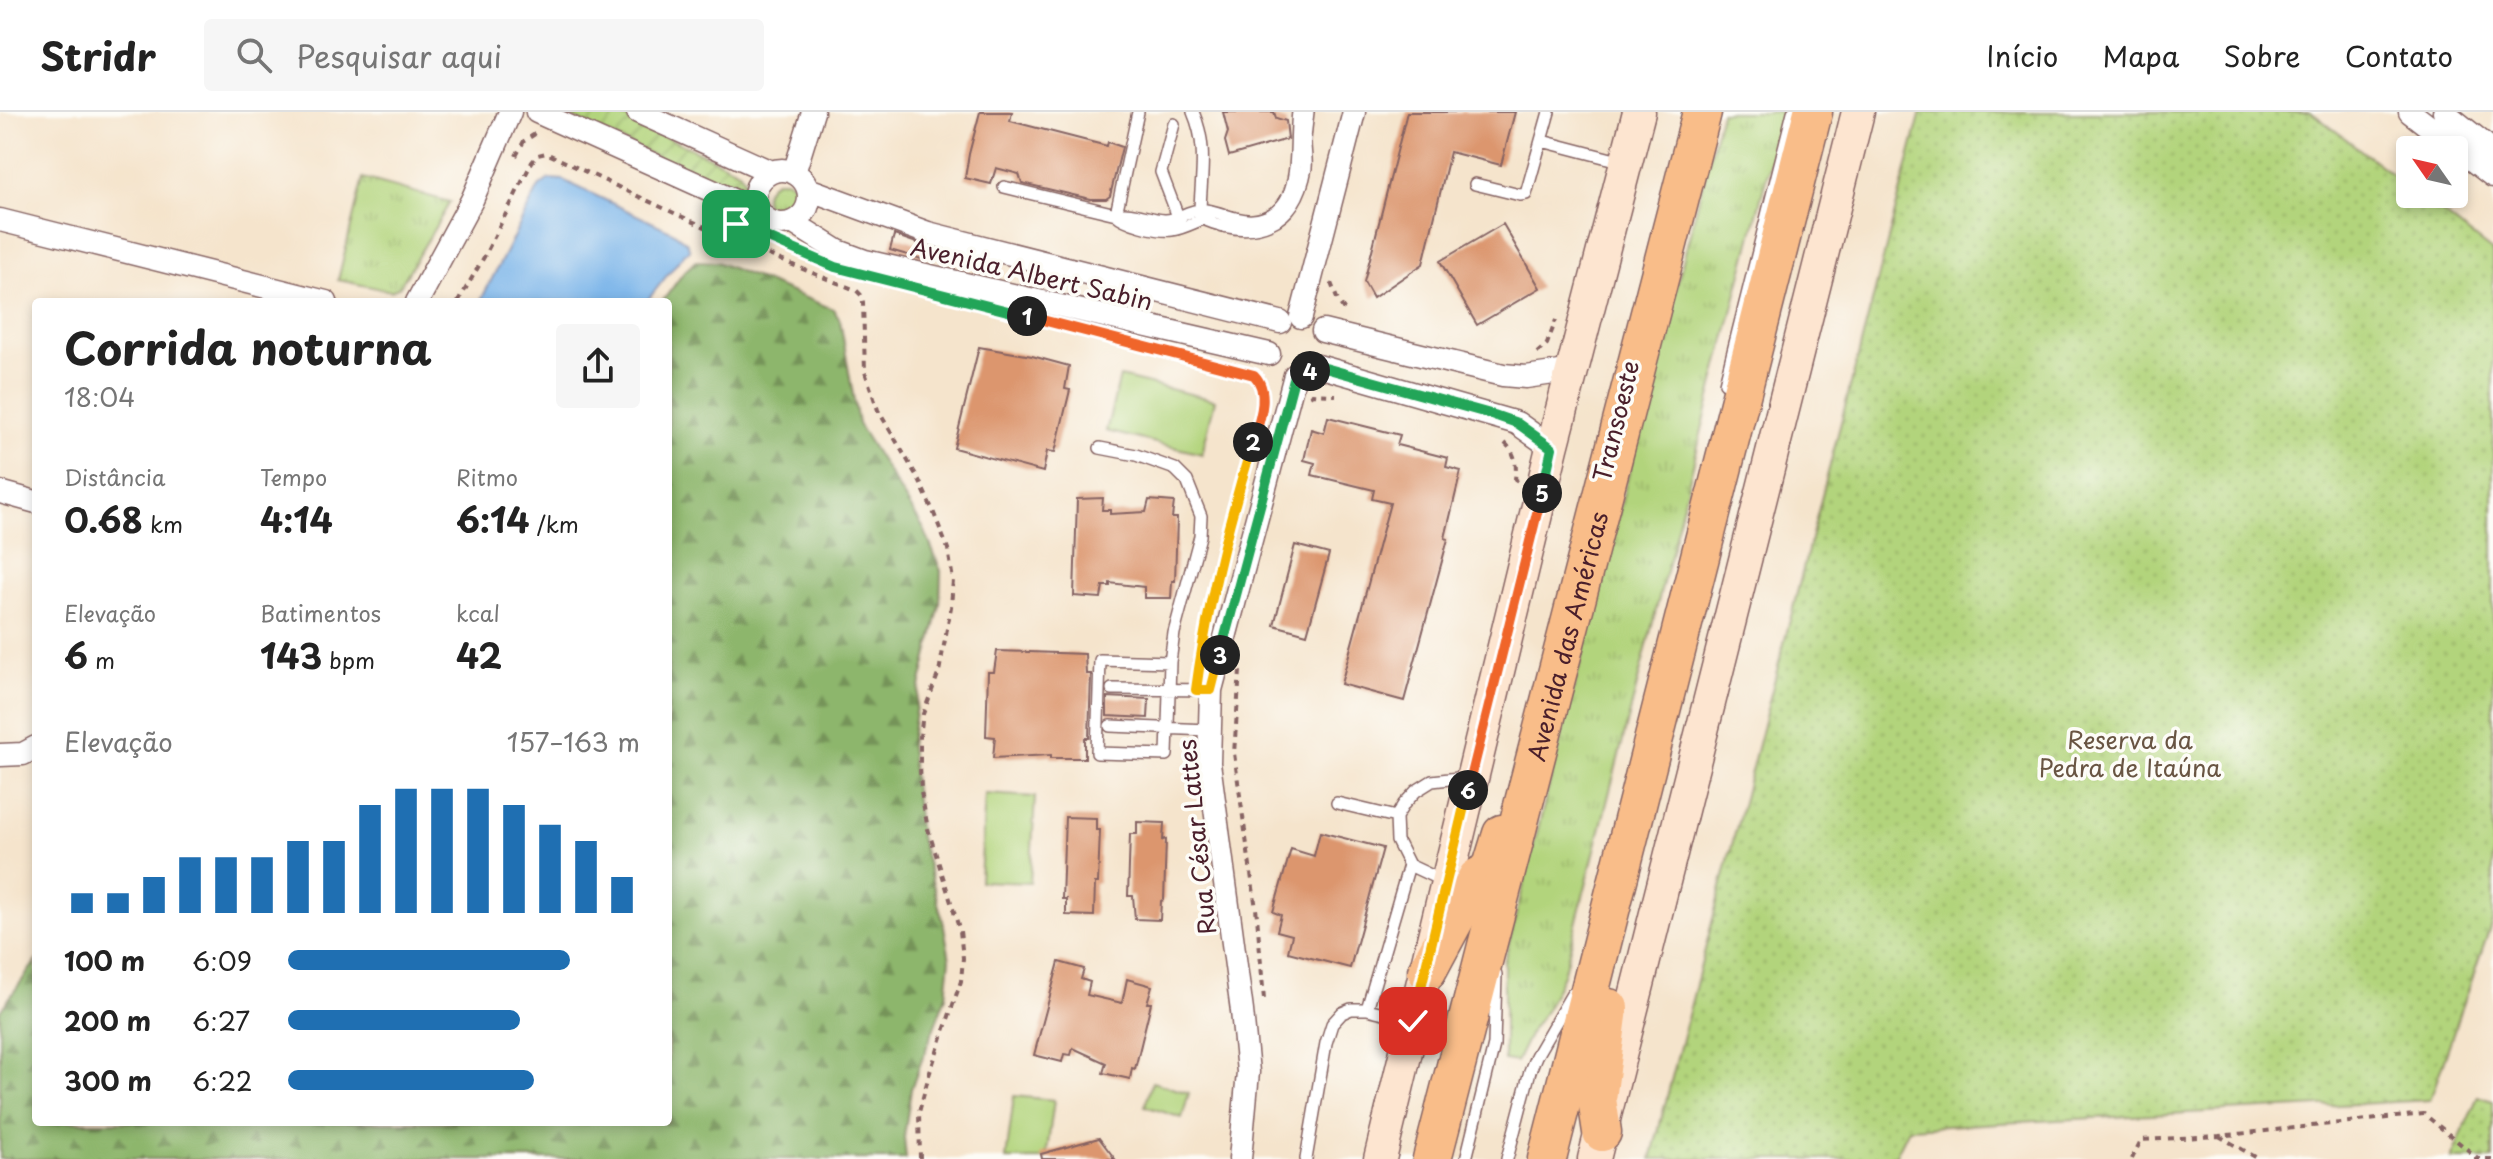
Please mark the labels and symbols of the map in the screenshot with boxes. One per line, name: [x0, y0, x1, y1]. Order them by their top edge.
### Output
north arrow: [2396, 136, 2468, 208]
pin: [702, 190, 770, 258]
street label: Avenida Albert Sabin: [907, 228, 1157, 318]
pin: 1: [1007, 296, 1047, 336]
pin: 4: [1290, 351, 1330, 391]
street label: Transoeste: [1583, 356, 1647, 486]
pin: 2: [1233, 422, 1273, 462]
pin: 5: [1522, 473, 1562, 513]
street label: Avenida das Américas: [1517, 508, 1616, 765]
pin: 3: [1200, 635, 1240, 675]
park label: Reserva da Pedra de Itaúna: [2039, 721, 2221, 785]
street label: Rua César Lattes: [1168, 738, 1224, 936]
pin: 6: [1448, 770, 1488, 810]
pin: [1379, 987, 1447, 1055]

